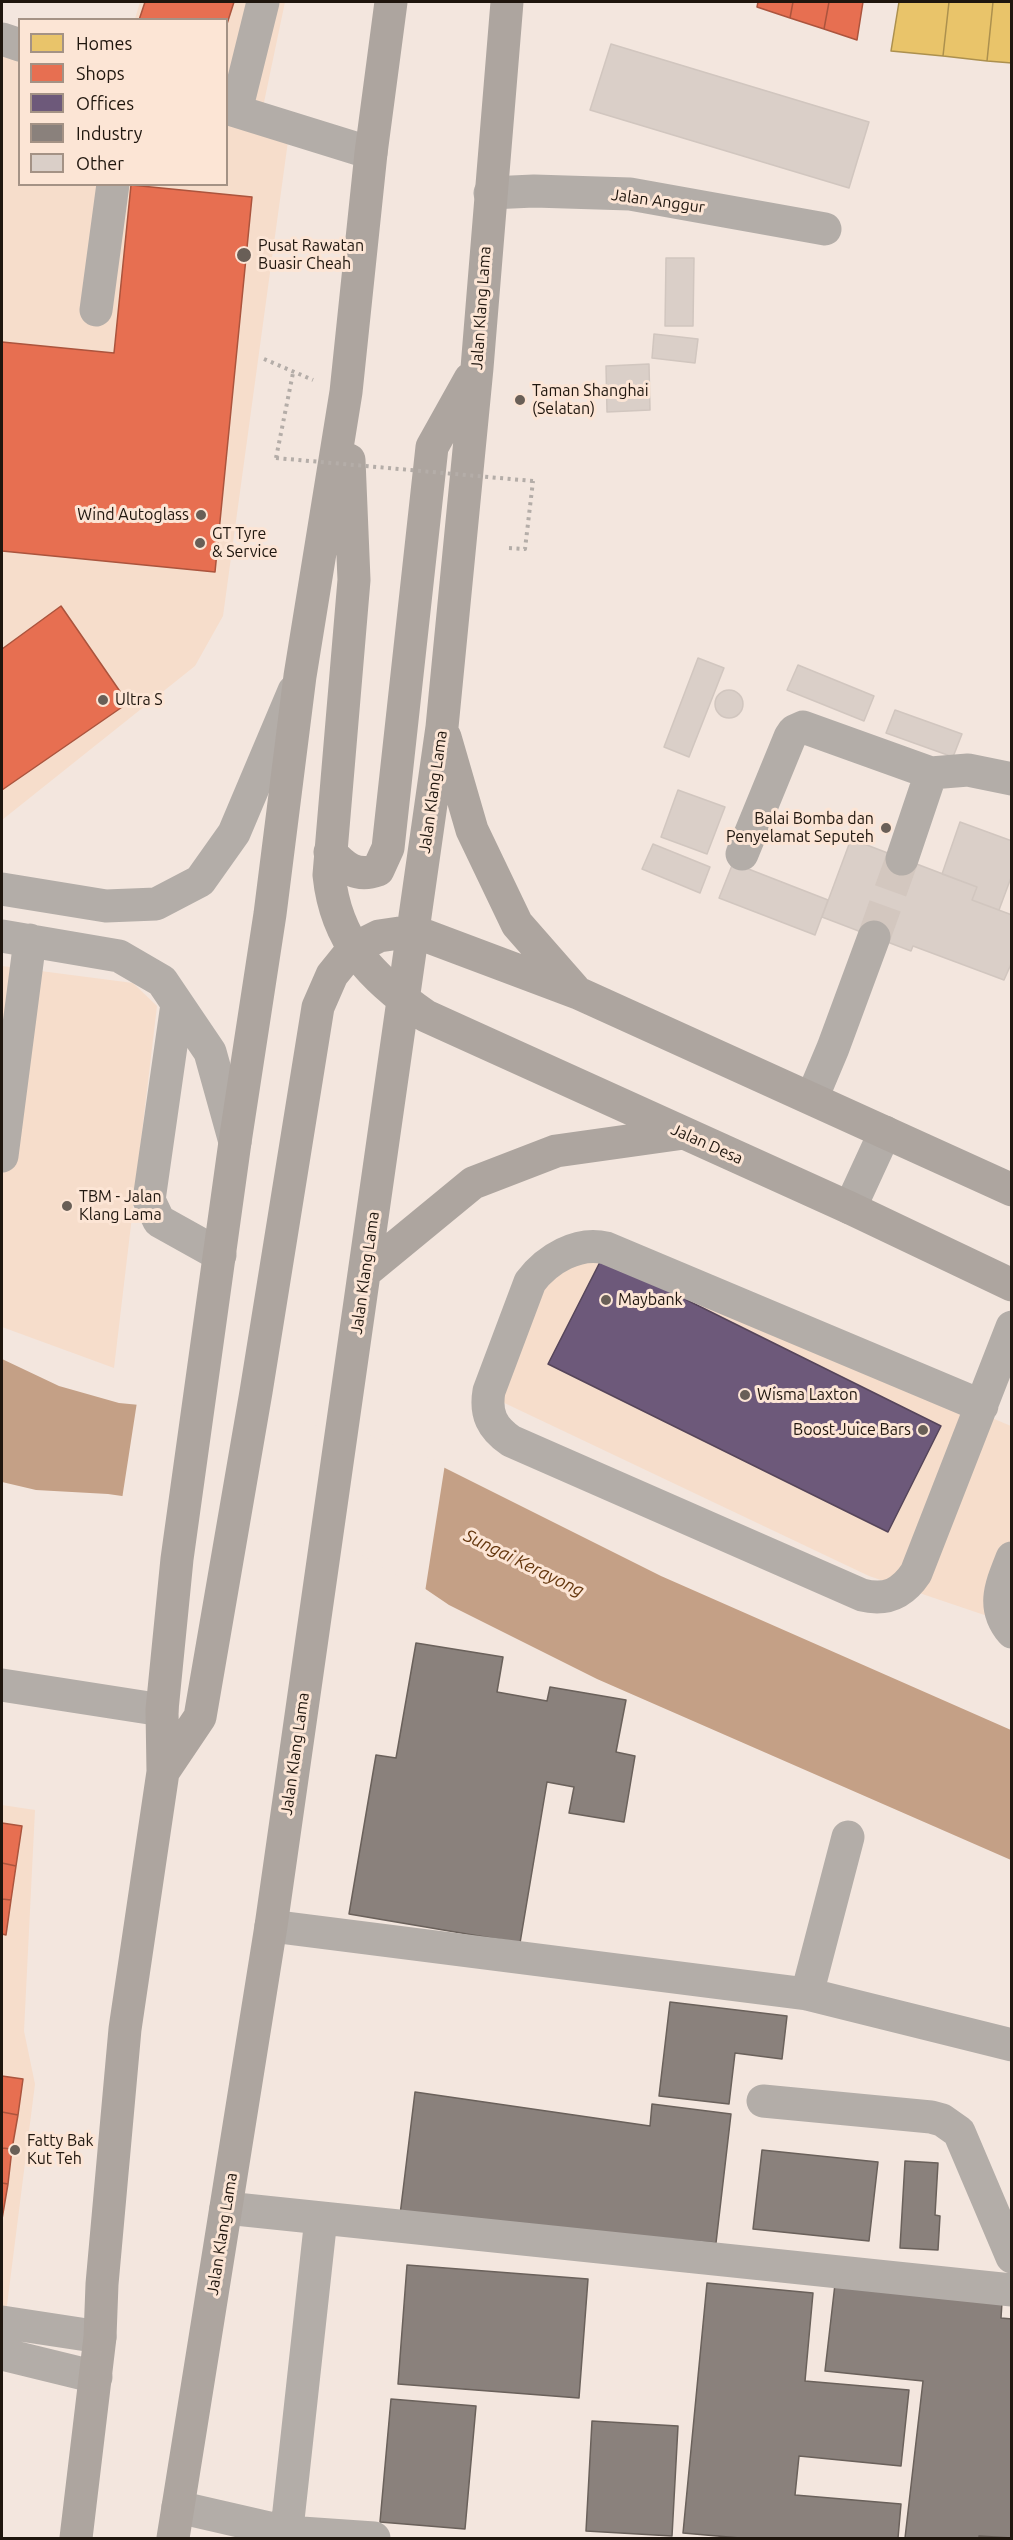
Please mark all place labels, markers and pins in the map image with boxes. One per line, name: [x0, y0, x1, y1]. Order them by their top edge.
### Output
place label: Pusat Rawatan Buasir Cheah: [258, 236, 364, 274]
marker: Pusat Rawatan Buasir Cheah: [235, 246, 253, 264]
place label: Taman Shanghai (Selatan): [532, 381, 649, 419]
marker: Taman Shanghai (Selatan): [513, 393, 527, 407]
place label: Wind Autoglass: [77, 505, 189, 525]
marker: Wind Autoglass: [194, 508, 208, 522]
place label: GT Tyre & Service: [212, 524, 278, 562]
marker: GT Tyre & Service: [193, 536, 207, 550]
place label: Ultra S: [115, 690, 163, 710]
marker: Ultra S: [96, 693, 110, 707]
place label: Balai Bomba dan Penyelamat Seputeh: [726, 809, 874, 847]
marker: Balai Bomba dan Penyelamat Seputeh: [879, 821, 893, 835]
place label: TBM - Jalan Klang Lama: [79, 1187, 162, 1225]
marker: TBM - Jalan Klang Lama: [60, 1199, 74, 1213]
place label: Maybank: [618, 1290, 683, 1310]
marker: Maybank: [599, 1293, 613, 1307]
place label: Wisma Laxton: [757, 1385, 858, 1405]
marker: Wisma Laxton: [738, 1388, 752, 1402]
place label: Boost Juice Bars: [793, 1420, 911, 1440]
marker: Boost Juice Bars: [916, 1423, 930, 1437]
place label: Fatty Bak Kut Teh: [27, 2131, 93, 2169]
marker: Fatty Bak Kut Teh: [8, 2143, 22, 2157]

